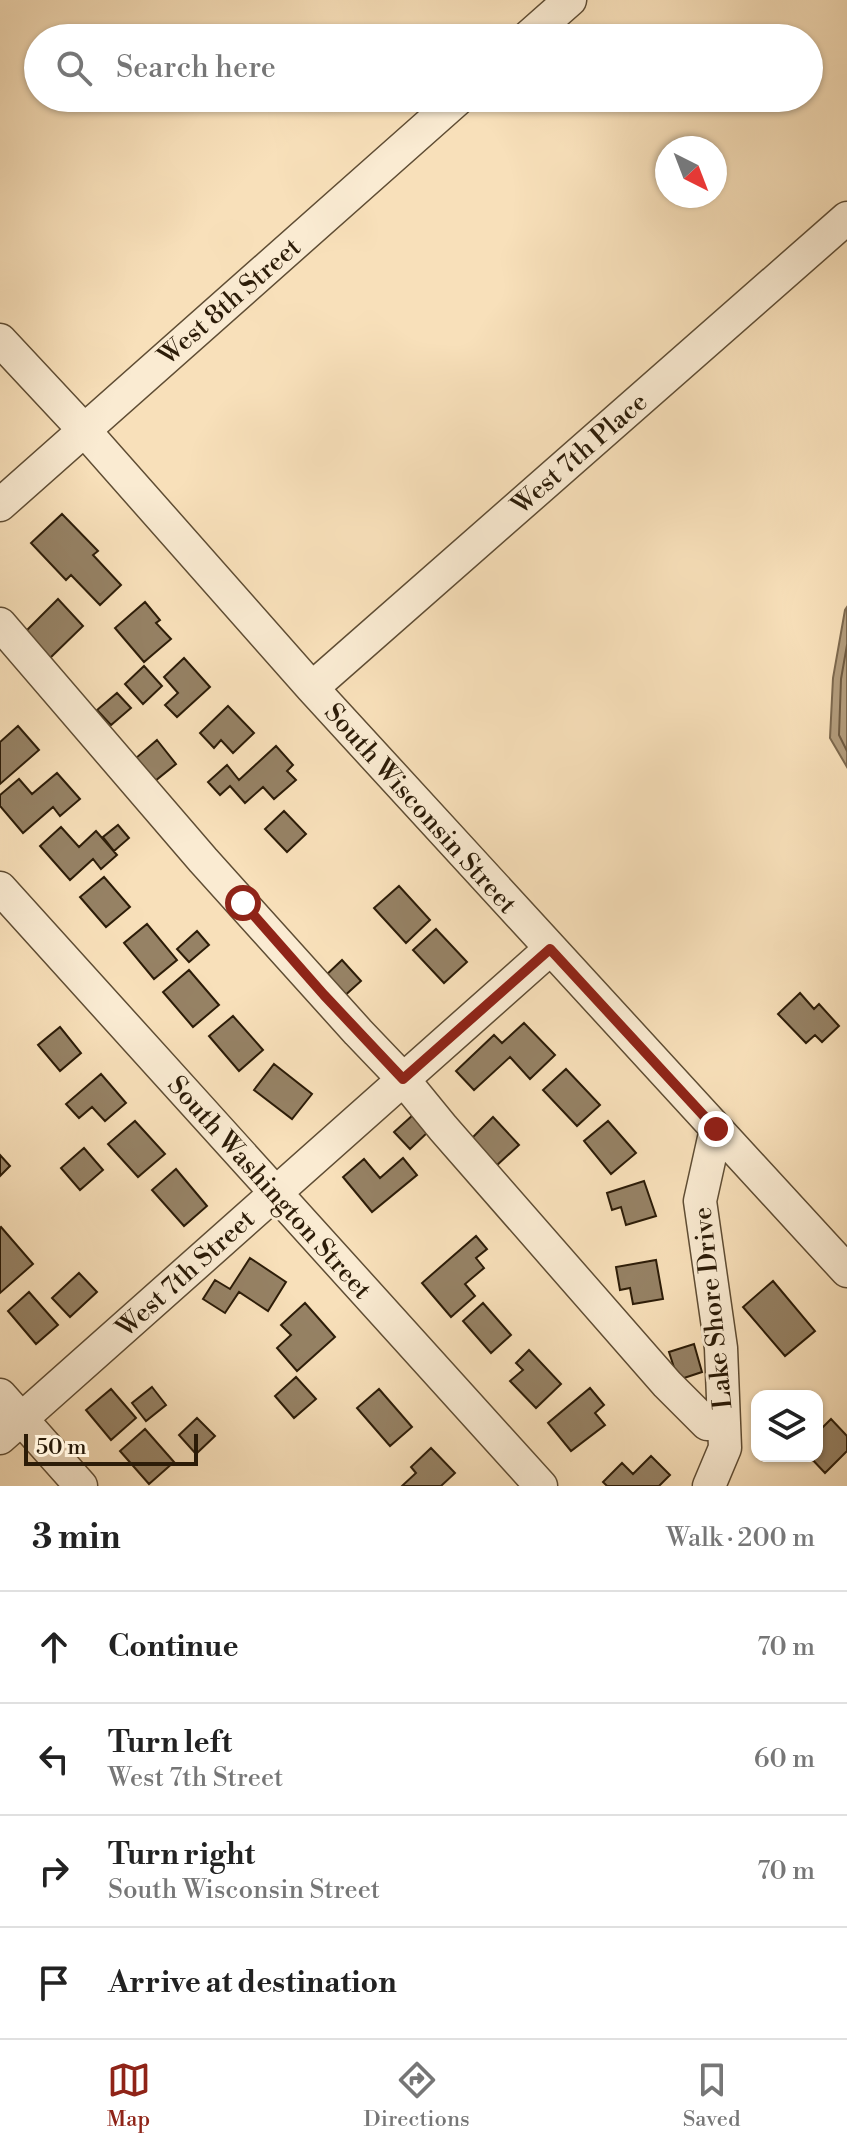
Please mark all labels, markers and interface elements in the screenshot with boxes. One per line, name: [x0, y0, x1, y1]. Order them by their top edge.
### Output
search box: [24, 24, 823, 112]
icon: search: [52, 46, 96, 90]
text: Search here: [116, 49, 276, 87]
north arrow: [655, 136, 727, 208]
street label: West 8th Street: [151, 231, 307, 373]
street label: West 7th Place: [504, 386, 654, 522]
street label: South Wisconsin Street: [317, 697, 523, 920]
route start: [225, 885, 261, 921]
street label: South Washington Street: [161, 1070, 378, 1306]
route end: [698, 1111, 734, 1147]
street label: West 7th Street: [109, 1203, 262, 1345]
street label: Lake Shore Drive: [686, 1205, 740, 1410]
map controls: [751, 1390, 823, 1462]
button: layers: [751, 1390, 823, 1462]
scale bar: [24, 1430, 198, 1466]
text: 50 m: [36, 1434, 87, 1461]
text: 3 min: [32, 1517, 121, 1559]
text: Walk · 200 m: [666, 1522, 815, 1554]
icon: ahead: [32, 1625, 76, 1669]
text: Continue: [108, 1628, 239, 1666]
text: 70 m: [757, 1631, 815, 1663]
text: Turn left: [108, 1724, 232, 1762]
icon: left: [32, 1737, 76, 1781]
text: 60 m: [754, 1743, 815, 1775]
text: West 7th Street: [108, 1762, 283, 1794]
text: Turn right: [108, 1836, 255, 1874]
icon: right: [32, 1849, 76, 1893]
text: 70 m: [757, 1855, 815, 1887]
text: South Wisconsin Street: [108, 1874, 380, 1906]
icon: arrive: [32, 1961, 76, 2005]
text: Arrive at destination: [108, 1964, 397, 2002]
tab: Map: [107, 2058, 151, 2133]
tab: Directions: [364, 2058, 470, 2133]
tab: Saved: [683, 2058, 740, 2133]

